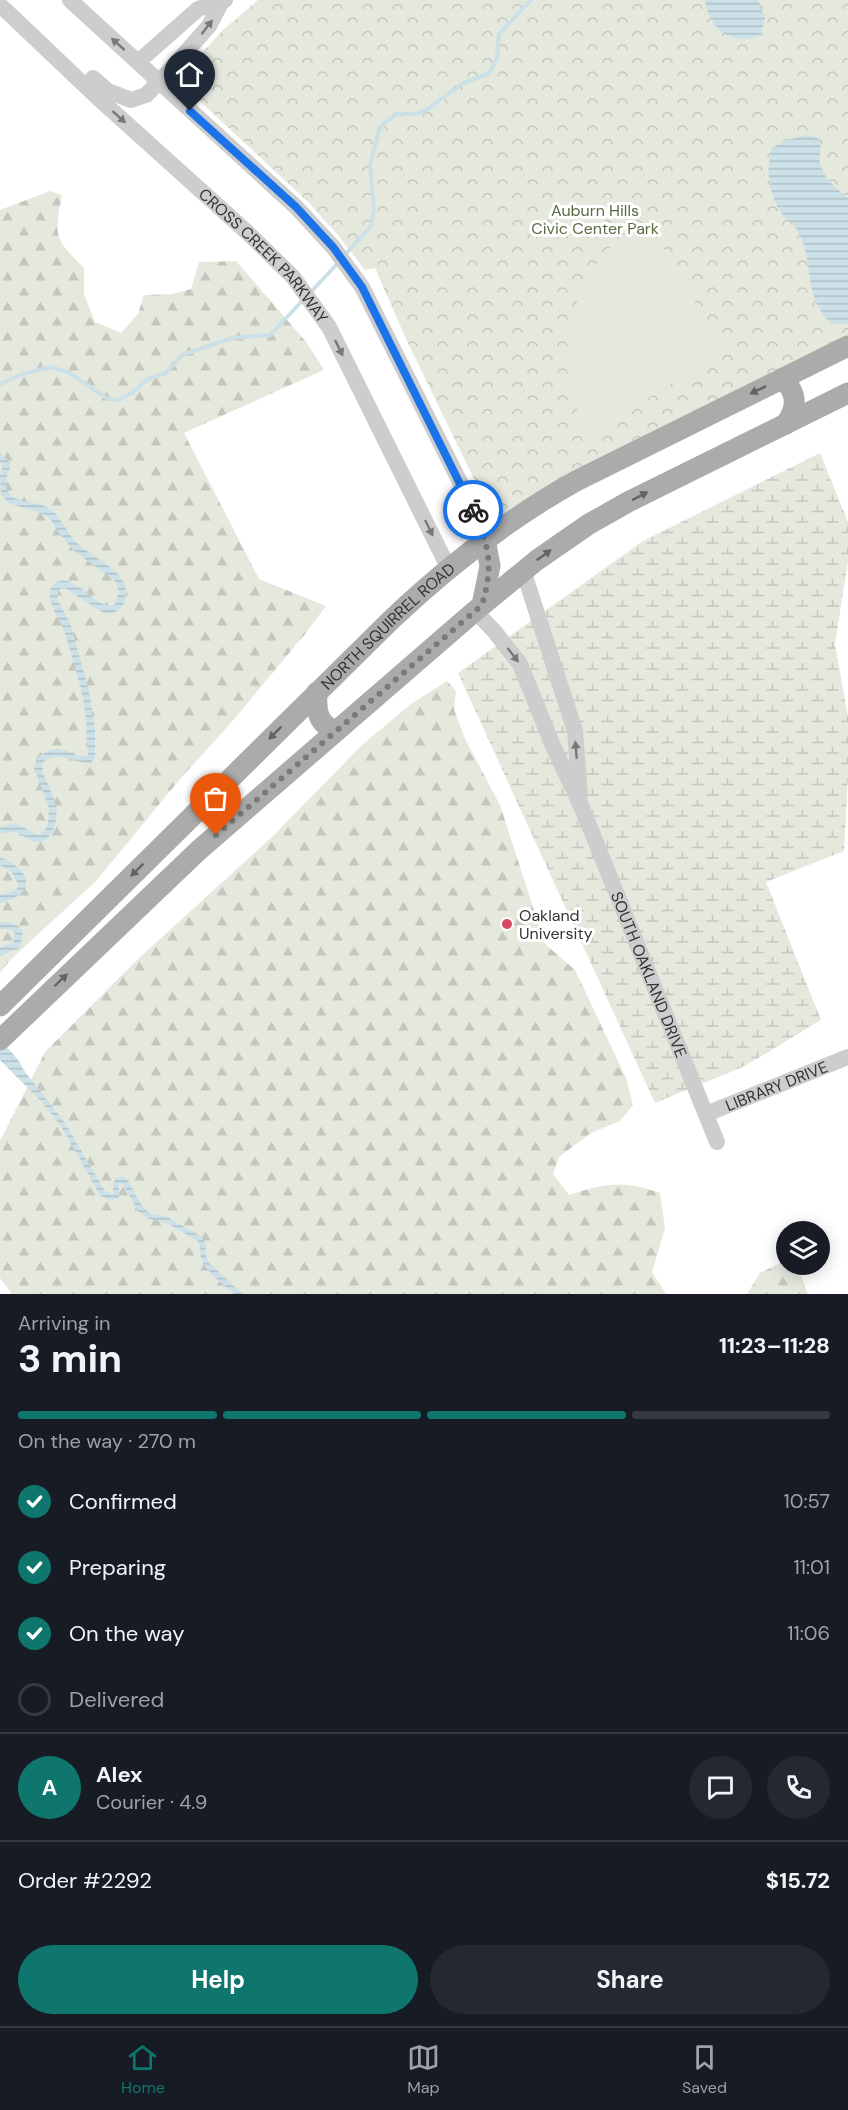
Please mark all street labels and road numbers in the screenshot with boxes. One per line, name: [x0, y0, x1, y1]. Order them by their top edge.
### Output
street label: CROSS CREEK PARKWAY: [194, 184, 333, 327]
street label: NORTH SQUIRREL ROAD: [317, 558, 459, 694]
street label: SOUTH OAKLAND DRIVE: [606, 889, 692, 1061]
street label: LIBRARY DRIVE: [722, 1056, 831, 1116]

